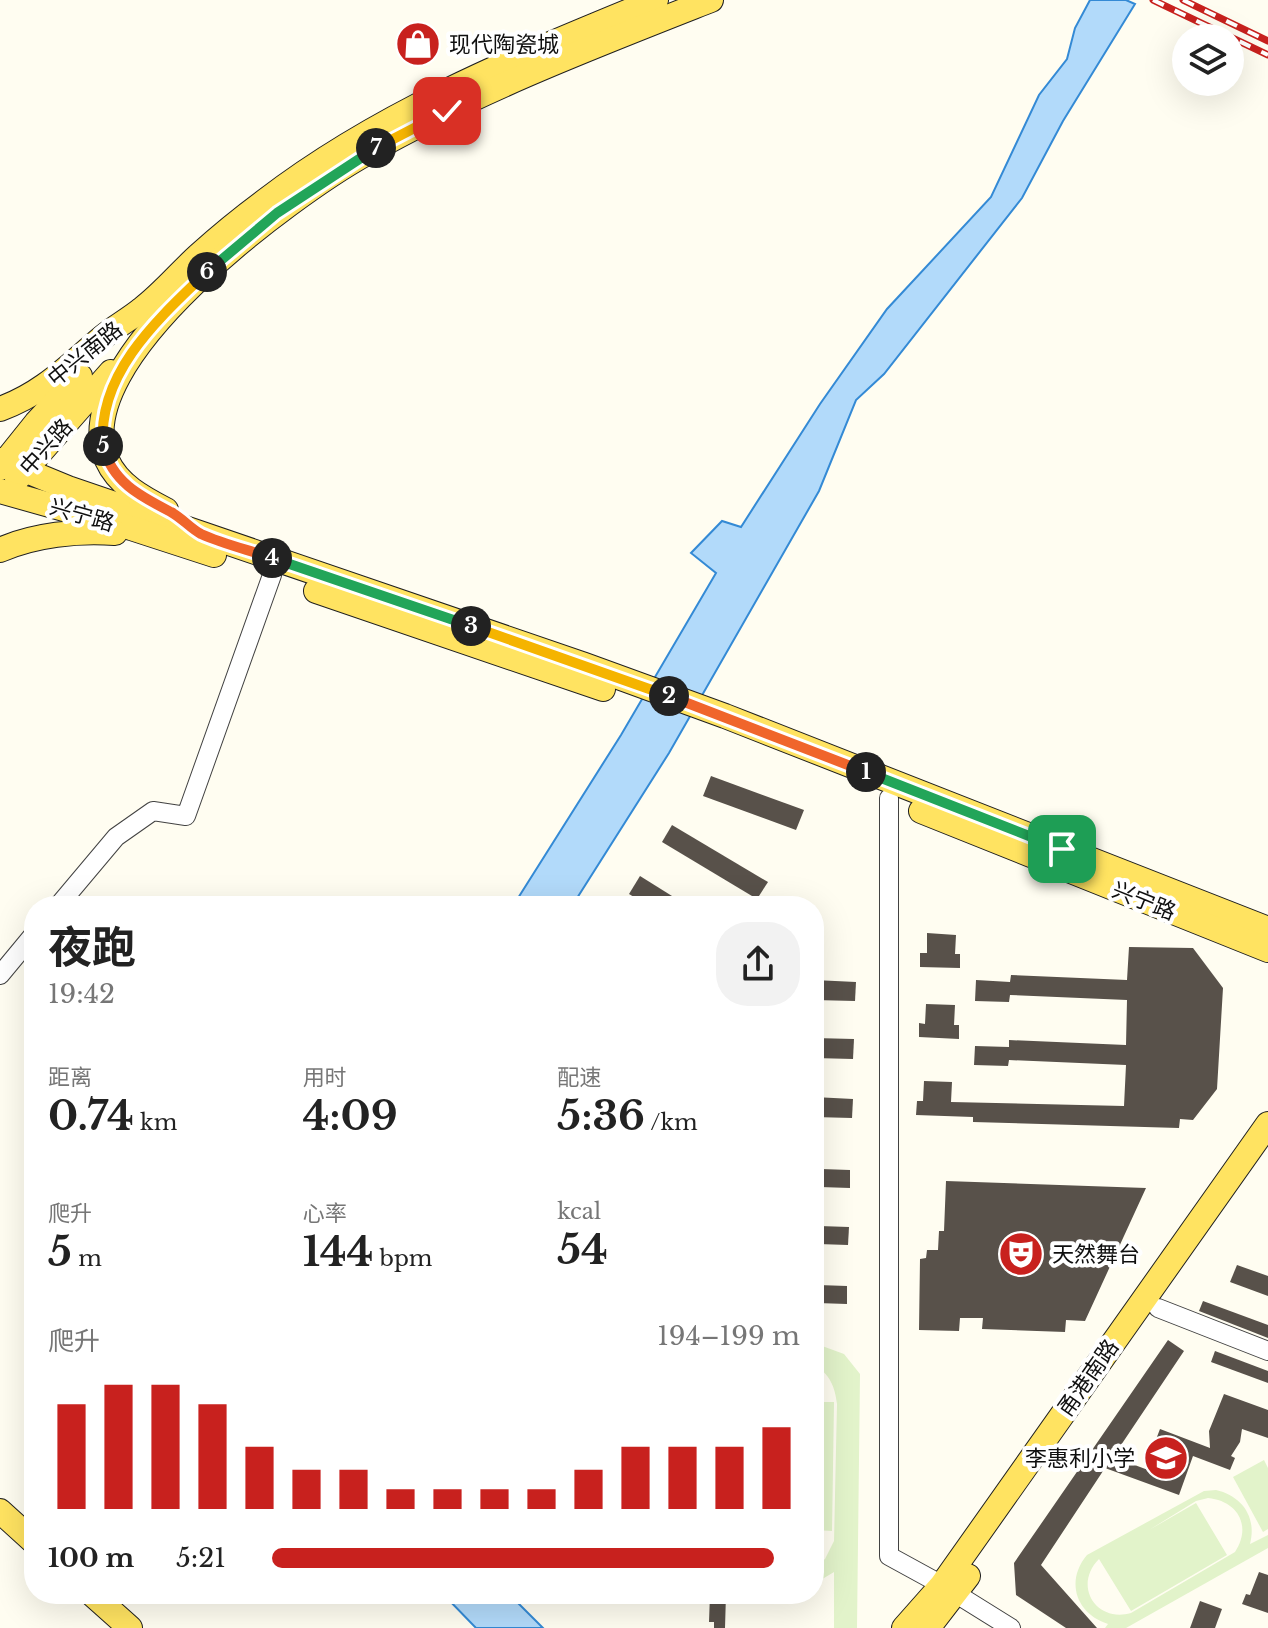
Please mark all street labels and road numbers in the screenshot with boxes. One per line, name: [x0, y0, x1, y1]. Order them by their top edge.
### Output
street label: 中兴南路: [42, 316, 128, 392]
street label: 中兴路: [14, 413, 78, 481]
street label: 兴宁路: [47, 493, 117, 537]
street label: 兴宁路: [1108, 876, 1180, 926]
street label: 甬港南路: [1052, 1334, 1124, 1422]

